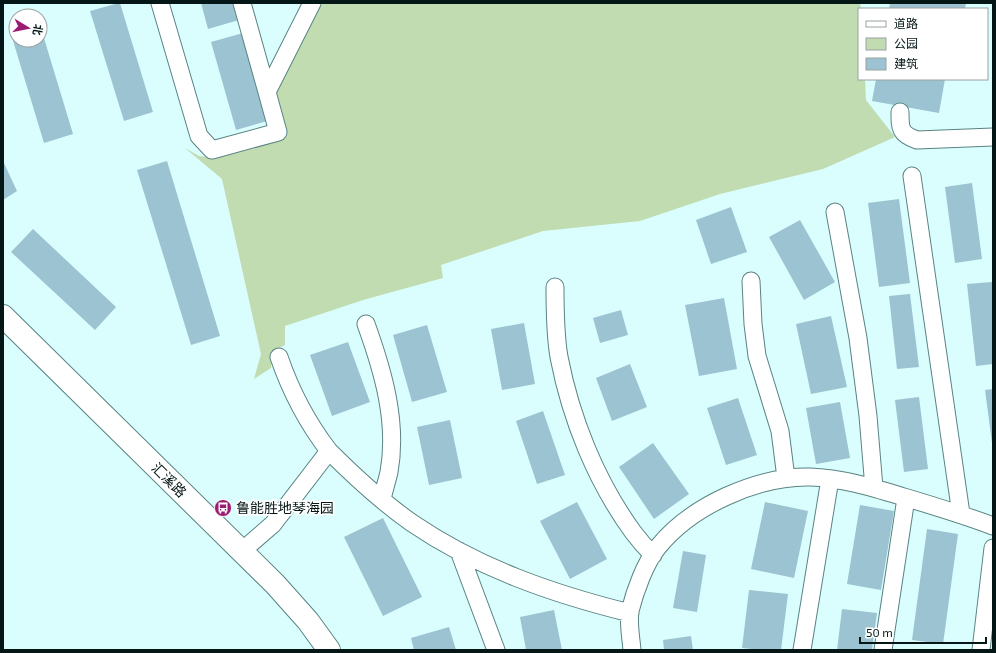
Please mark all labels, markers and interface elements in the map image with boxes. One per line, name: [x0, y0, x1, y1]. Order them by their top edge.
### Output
north arrow: [8, 8, 48, 48]
legend: [858, 8, 988, 80]
text: 道路: [894, 16, 918, 30]
text: 北: [31, 23, 46, 36]
text: 公园: [894, 36, 918, 50]
text: 建筑: [894, 56, 918, 70]
street label: 汇溪路: [148, 459, 190, 501]
bus stop icon: 鲁能胜地琴海园: [213, 498, 233, 518]
place label: 鲁能胜地琴海园: [236, 499, 334, 516]
scale bar: [860, 619, 986, 645]
text: 50 m: [866, 625, 893, 639]

